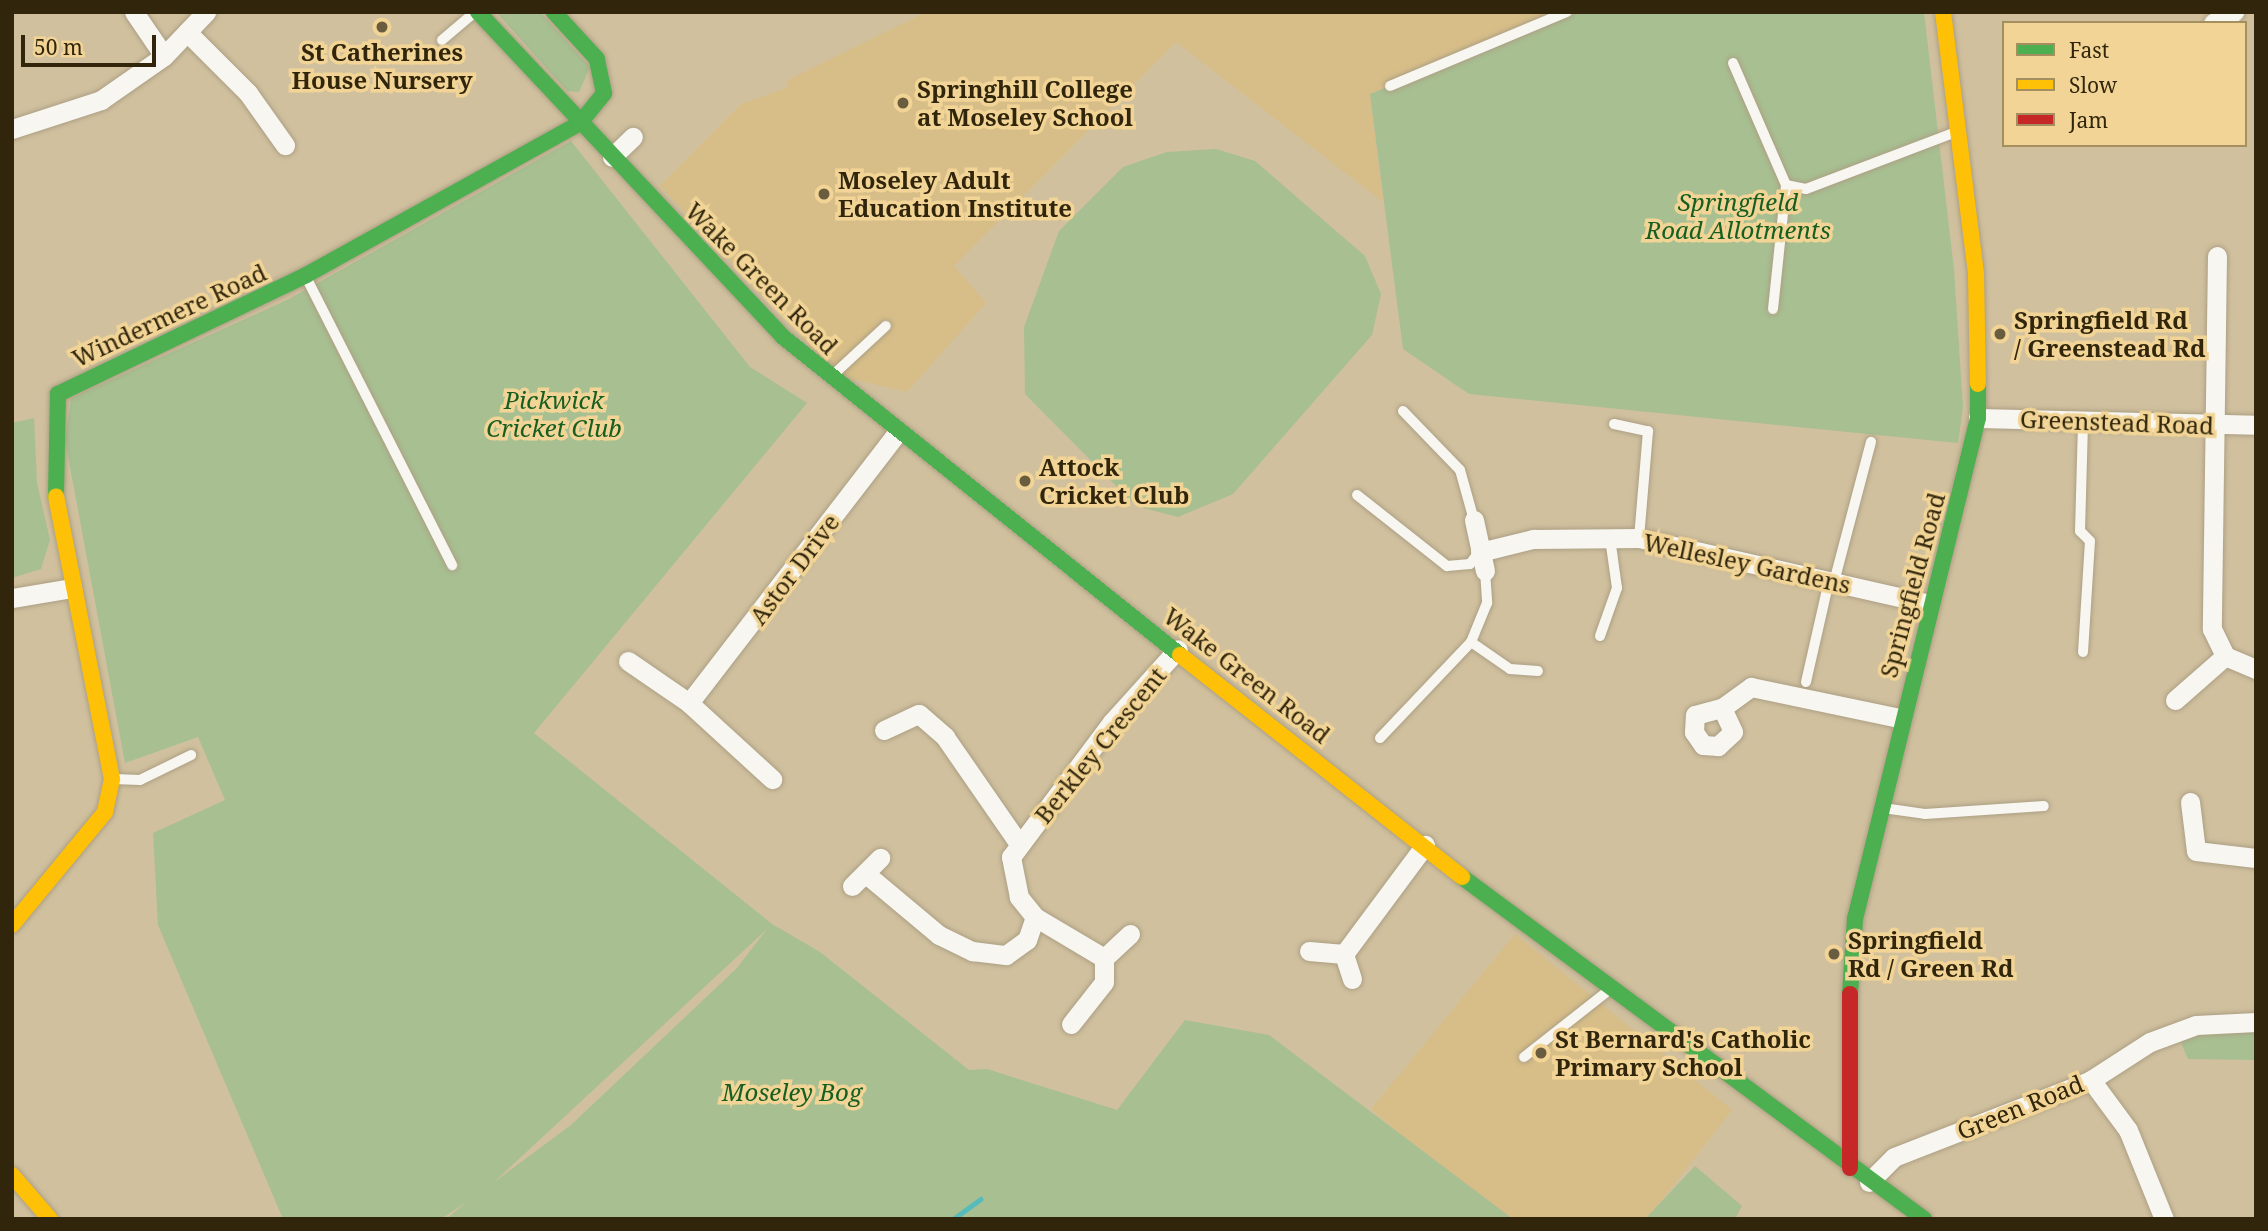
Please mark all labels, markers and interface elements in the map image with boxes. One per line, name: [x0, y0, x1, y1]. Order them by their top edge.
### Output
marker: St Catherines House Nursery: [374, 19, 390, 35]
scale bar: [24, 21, 159, 65]
legend: [2002, 21, 2247, 147]
text: 50 m: [34, 33, 83, 61]
text: Fast: [2069, 36, 2109, 64]
place label: St Catherines House Nursery: [291, 38, 473, 94]
text: Slow: [2069, 71, 2117, 99]
place label: Springhill College at Moseley School: [917, 75, 1133, 131]
marker: Springhill College at Moseley School: [895, 95, 911, 111]
text: Jam: [2069, 106, 2108, 134]
place label: Moseley Adult Education Institute: [838, 166, 1072, 222]
marker: Moseley Adult Education Institute: [816, 186, 832, 202]
park label: Springfield Road Allotments: [1645, 188, 1831, 244]
street label: Wake Green Road: [680, 196, 844, 360]
street label: Windermere Road: [67, 257, 271, 373]
place label: Springfield Rd / Greenstead Rd: [2014, 306, 2206, 362]
marker: Springfield Rd / Greenstead Rd: [1992, 326, 2008, 342]
park label: Pickwick Cricket Club: [486, 386, 622, 442]
street label: Greenstead Road: [2020, 404, 2214, 440]
place label: Attock Cricket Club: [1039, 453, 1189, 509]
marker: Attock Cricket Club: [1017, 473, 1033, 489]
street label: Springfield Road: [1873, 489, 1951, 681]
street label: Astor Drive: [743, 508, 845, 630]
street label: Wellesley Gardens: [1641, 527, 1853, 599]
street label: Wake Green Road: [1158, 601, 1336, 749]
street label: Berkley Crescent: [1028, 661, 1172, 829]
place label: Springfield Rd / Green Rd: [1848, 926, 2013, 982]
marker: Springfield Rd / Green Rd: [1826, 946, 1842, 962]
place label: St Bernard's Catholic Primary School: [1555, 1025, 1811, 1081]
marker: St Bernard's Catholic Primary School: [1533, 1045, 1549, 1061]
street label: Green Road: [1953, 1069, 2087, 1145]
park label: Moseley Bog: [722, 1078, 862, 1106]

